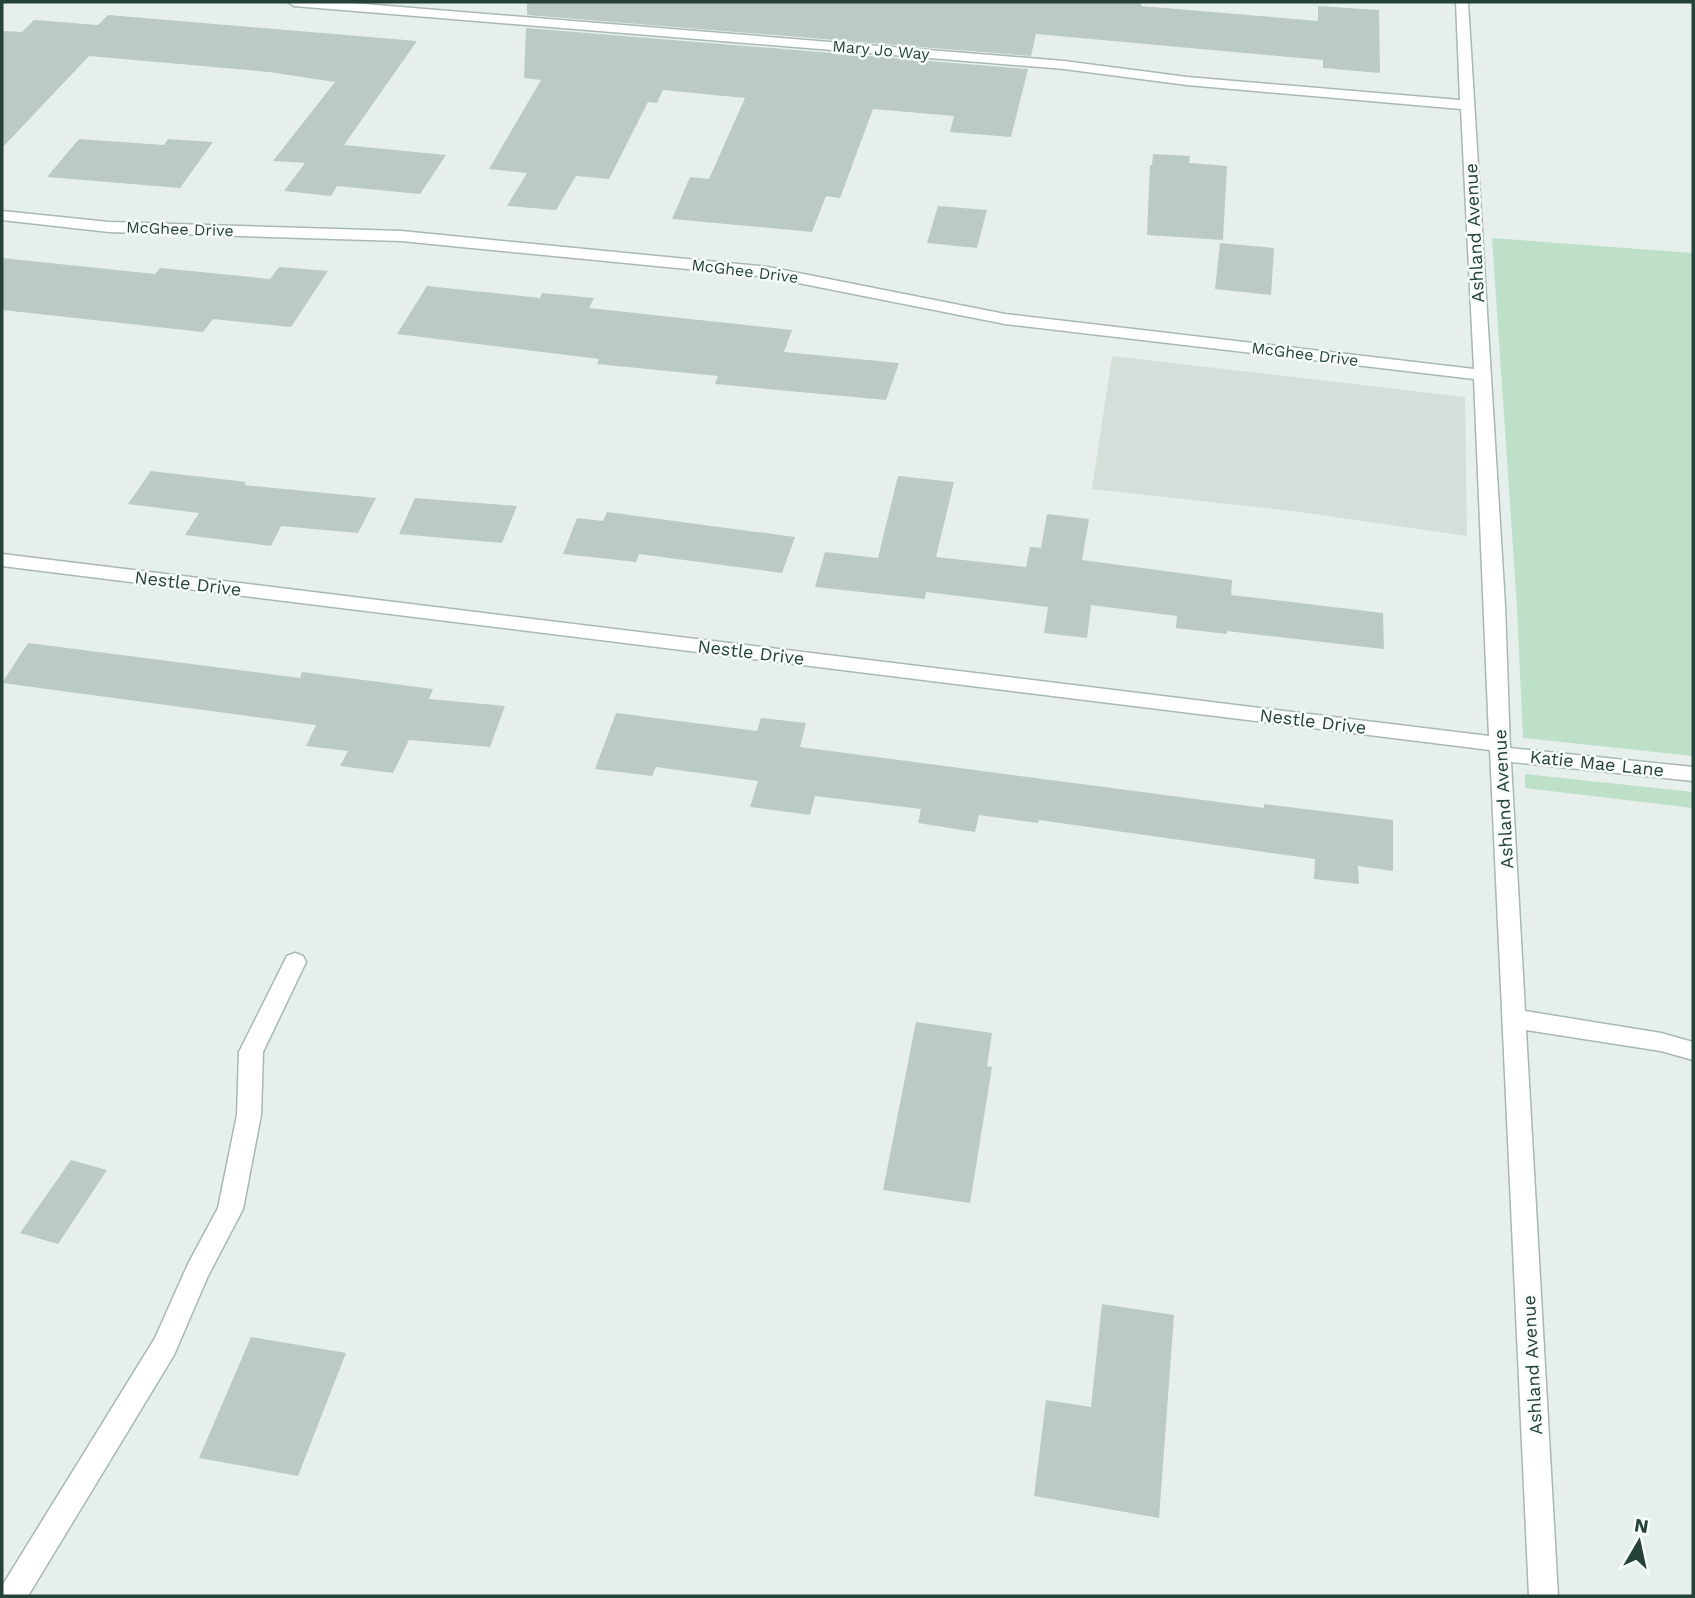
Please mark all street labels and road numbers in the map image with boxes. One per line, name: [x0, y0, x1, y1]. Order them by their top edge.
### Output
street label: Mary Jo Way: [832, 36, 931, 64]
street label: Ashland Avenue: [1460, 163, 1488, 303]
street label: McGhee Drive: [126, 218, 234, 240]
street label: McGhee Drive: [690, 255, 800, 287]
street label: McGhee Drive: [1250, 338, 1360, 370]
street label: Nestle Drive: [133, 566, 243, 600]
street label: Nestle Drive: [696, 635, 806, 669]
street label: Nestle Drive: [1258, 704, 1368, 738]
street label: Ashland Avenue: [1489, 729, 1517, 869]
street label: Katie Mae Lane: [1529, 746, 1665, 780]
street label: Ashland Avenue: [1518, 1295, 1546, 1435]

